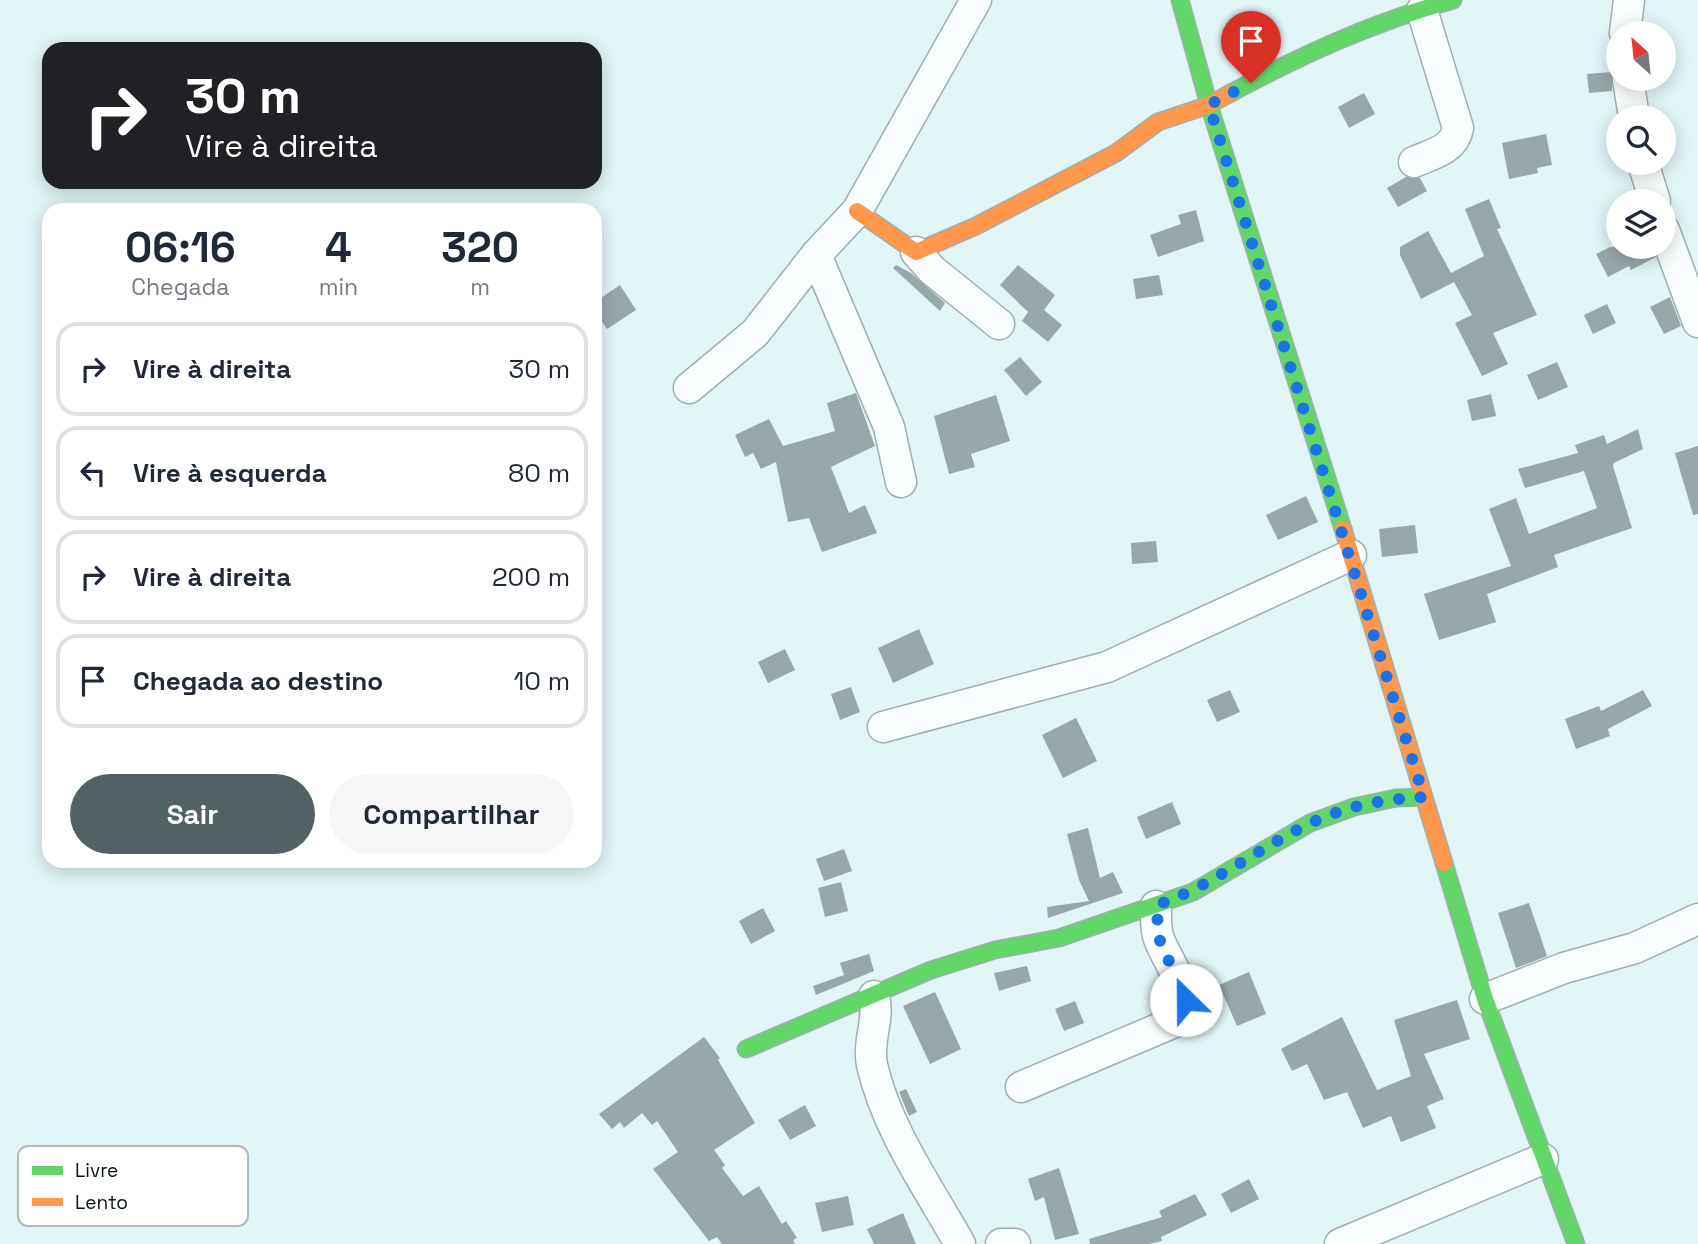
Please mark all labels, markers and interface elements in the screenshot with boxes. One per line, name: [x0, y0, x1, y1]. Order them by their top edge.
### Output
pin: [1221, 11, 1281, 83]
north arrow: [1606, 21, 1676, 91]
map controls: [1606, 21, 1676, 259]
icon: arrive: [1232, 22, 1270, 60]
text: 30 m: [185, 65, 301, 127]
icon: right: [70, 70, 161, 161]
button: search: [1606, 105, 1676, 175]
text: Vire à direita: [185, 126, 378, 166]
button: layers: [1606, 189, 1676, 259]
text: 06:16: [125, 221, 236, 274]
text: 4: [325, 221, 352, 274]
text: 320: [441, 221, 519, 274]
text: Chegada: [131, 272, 229, 302]
text: min: [319, 272, 358, 302]
text: m: [470, 272, 490, 302]
icon: right: [74, 350, 112, 388]
text: Vire à direita: [133, 352, 291, 386]
text: 30 m: [509, 352, 570, 386]
icon: left: [74, 454, 112, 492]
text: Vire à esquerda: [133, 456, 327, 490]
text: 80 m: [508, 456, 570, 490]
icon: right: [74, 558, 112, 596]
text: Vire à direita: [133, 560, 291, 594]
text: 200 m: [492, 560, 570, 594]
icon: arrive: [74, 662, 112, 700]
text: Chegada ao destino: [133, 664, 383, 698]
text: 10 m: [513, 664, 570, 698]
button: Sair: [70, 774, 315, 854]
button: Compartilhar: [329, 774, 574, 854]
position arrow: [1149, 963, 1223, 1037]
legend: [18, 1146, 248, 1226]
text: Livre: [75, 1158, 118, 1183]
text: Lento: [75, 1190, 128, 1215]

